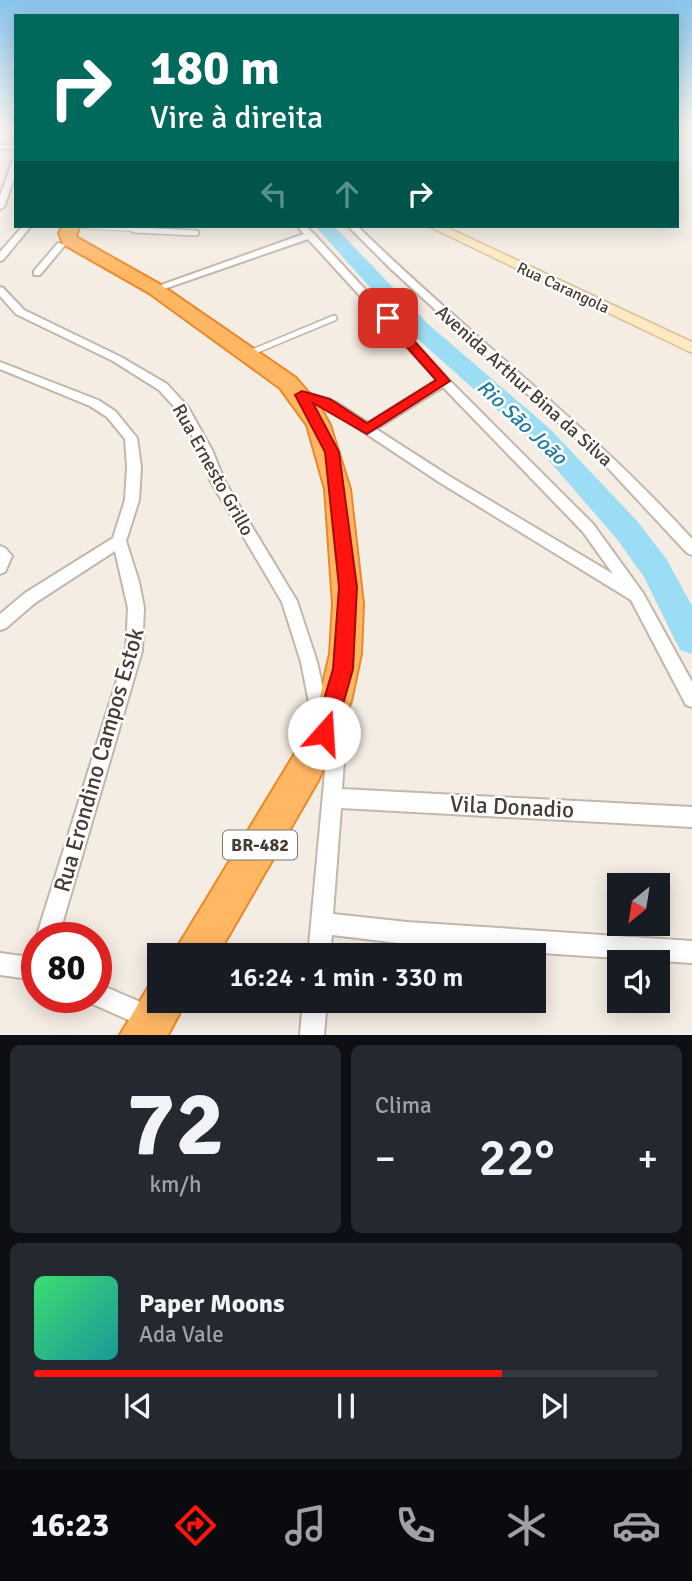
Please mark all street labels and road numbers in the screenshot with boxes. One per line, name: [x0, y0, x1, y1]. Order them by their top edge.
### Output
street label: Rua Carangola: [514, 258, 612, 318]
street label: Avenida Arthur Bina da Silva: [430, 300, 618, 472]
street label: Rua Ernesto Grillo: [167, 400, 259, 540]
street label: Rua Erondino Campos Estok: [47, 624, 151, 895]
street label: Vila Donadio: [449, 789, 575, 825]
road number: BR-482: [223, 830, 297, 860]

